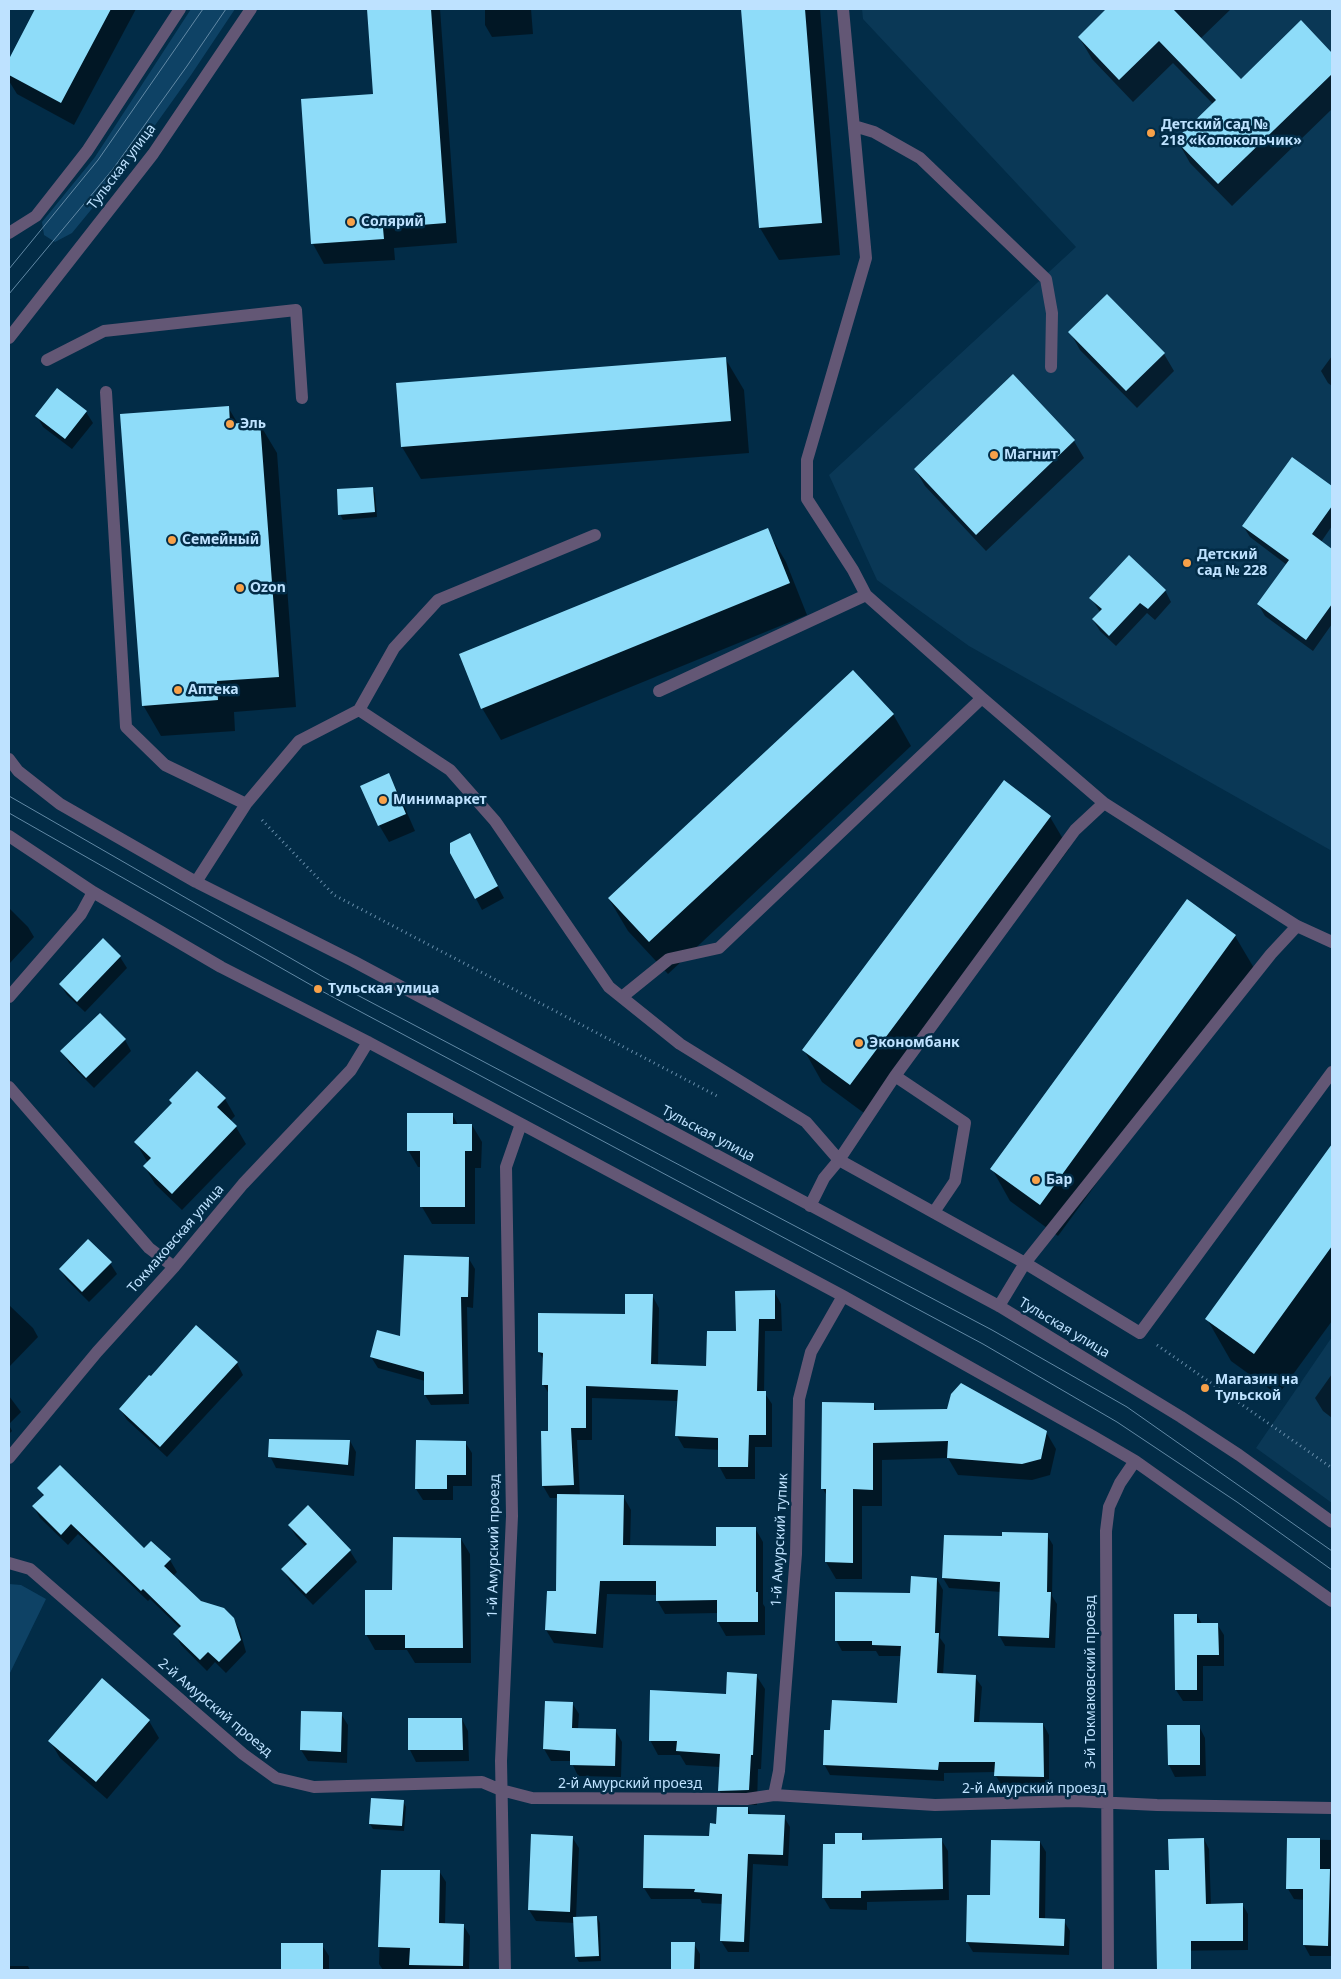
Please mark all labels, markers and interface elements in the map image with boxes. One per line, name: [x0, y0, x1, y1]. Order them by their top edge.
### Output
place label: Детский сад № 218 «Колокольчик»: [1161, 117, 1302, 150]
street label: Тульская улица: [84, 121, 160, 213]
marker: Детский сад № 218 «Колокольчик»: [1145, 127, 1157, 139]
place label: Солярий: [361, 214, 424, 230]
marker: Солярий: [345, 216, 357, 228]
place label: Эль: [240, 416, 266, 432]
marker: Эль: [224, 418, 236, 430]
place label: Магнит: [1004, 447, 1058, 463]
marker: Магнит: [988, 449, 1000, 461]
place label: Семейный: [182, 532, 259, 548]
marker: Семейный: [166, 534, 178, 546]
place label: Детский сад № 228: [1197, 547, 1267, 580]
marker: Детский сад № 228: [1181, 557, 1193, 569]
place label: Ozon: [250, 580, 286, 596]
marker: Ozon: [234, 582, 246, 594]
place label: Аптека: [188, 682, 239, 698]
marker: Аптека: [172, 684, 184, 696]
place label: Минимаркет: [393, 792, 487, 808]
marker: Минимаркет: [377, 794, 389, 806]
place label: Тульская улица: [328, 981, 439, 997]
marker: Тульская улица: [312, 983, 324, 995]
place label: Экономбанк: [869, 1035, 960, 1051]
marker: Экономбанк: [853, 1037, 865, 1049]
street label: Тульская улица: [659, 1102, 757, 1166]
place label: Бар: [1046, 1172, 1072, 1188]
marker: Бар: [1030, 1174, 1042, 1186]
street label: Токмаковская улица: [124, 1181, 228, 1297]
street label: Тульская улица: [1016, 1294, 1112, 1362]
place label: Магазин на Тульской: [1215, 1372, 1299, 1404]
marker: Магазин на Тульской: [1199, 1382, 1211, 1394]
street label: 1-й Амурский тупик: [768, 1473, 792, 1607]
street label: 1-й Амурский проезд: [484, 1474, 504, 1618]
street label: 3-й Токмаковский проезд: [1083, 1595, 1099, 1769]
street label: 2-й Амурский проезд: [154, 1655, 276, 1761]
street label: 2-й Амурский проезд: [558, 1776, 702, 1792]
street label: 2-й Амурский проезд: [962, 1781, 1106, 1797]

